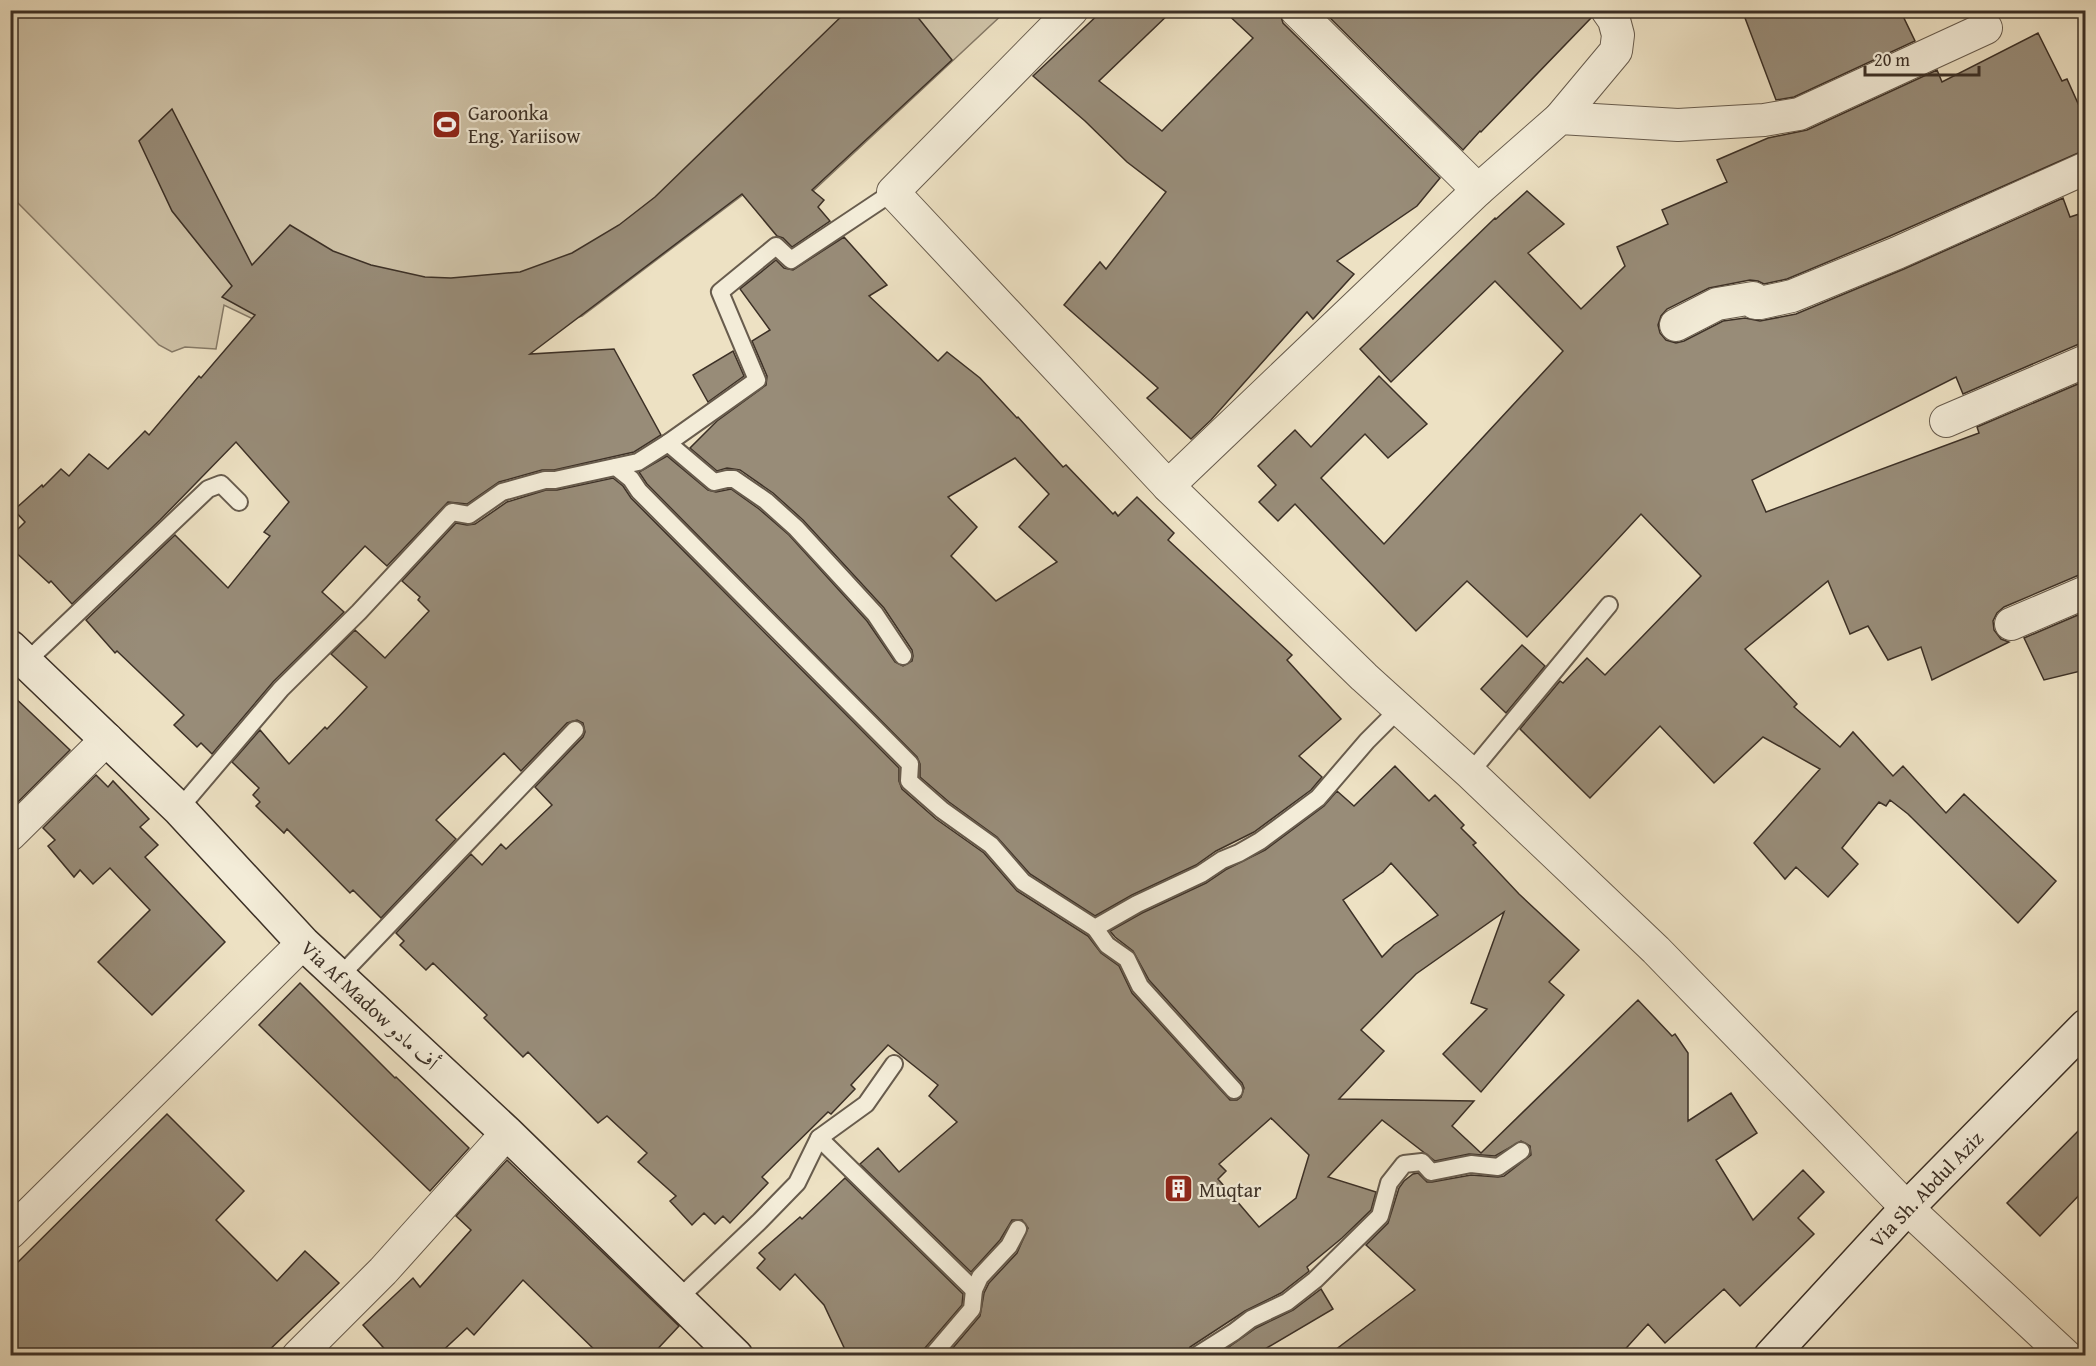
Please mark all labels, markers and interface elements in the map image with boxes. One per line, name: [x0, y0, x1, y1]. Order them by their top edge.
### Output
scale bar: [1865, 39, 1979, 77]
text: 20 m: [1874, 46, 1910, 73]
place label: Garoonka Eng. Yariisow: [468, 98, 581, 150]
sports icon: Garoonka Eng. Yariisow: [431, 108, 463, 140]
street label: Via Af Madow أف مادو: [295, 933, 445, 1077]
street label: Via Sh. Abdul Aziz: [1863, 1124, 1989, 1254]
building icon: Muqtar: [1162, 1173, 1194, 1205]
place label: Muqtar: [1199, 1175, 1262, 1204]

